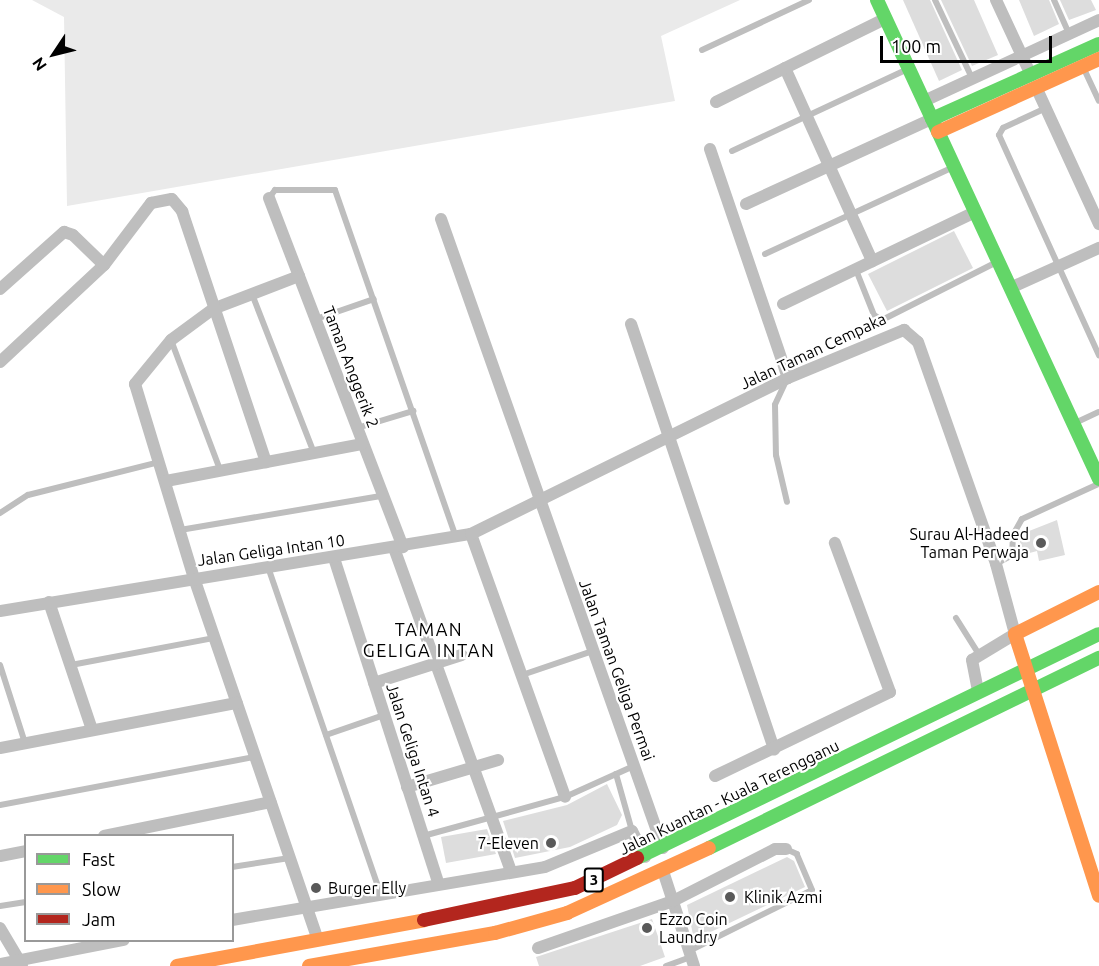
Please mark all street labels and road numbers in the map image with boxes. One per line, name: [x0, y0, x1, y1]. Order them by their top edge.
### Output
street label: Taman Anggerik 2: [319, 303, 383, 431]
street label: Jalan Taman Cempaka: [737, 309, 889, 393]
street label: Jalan Geliga Intan 10: [196, 530, 346, 570]
street label: Jalan Taman Geliga Permai: [575, 577, 659, 763]
street label: Jalan Geliga Intan 4: [382, 681, 444, 819]
street label: Jalan Kuantan - Kuala Terengganu: [616, 735, 842, 859]
road number: 3: [584, 868, 604, 892]

